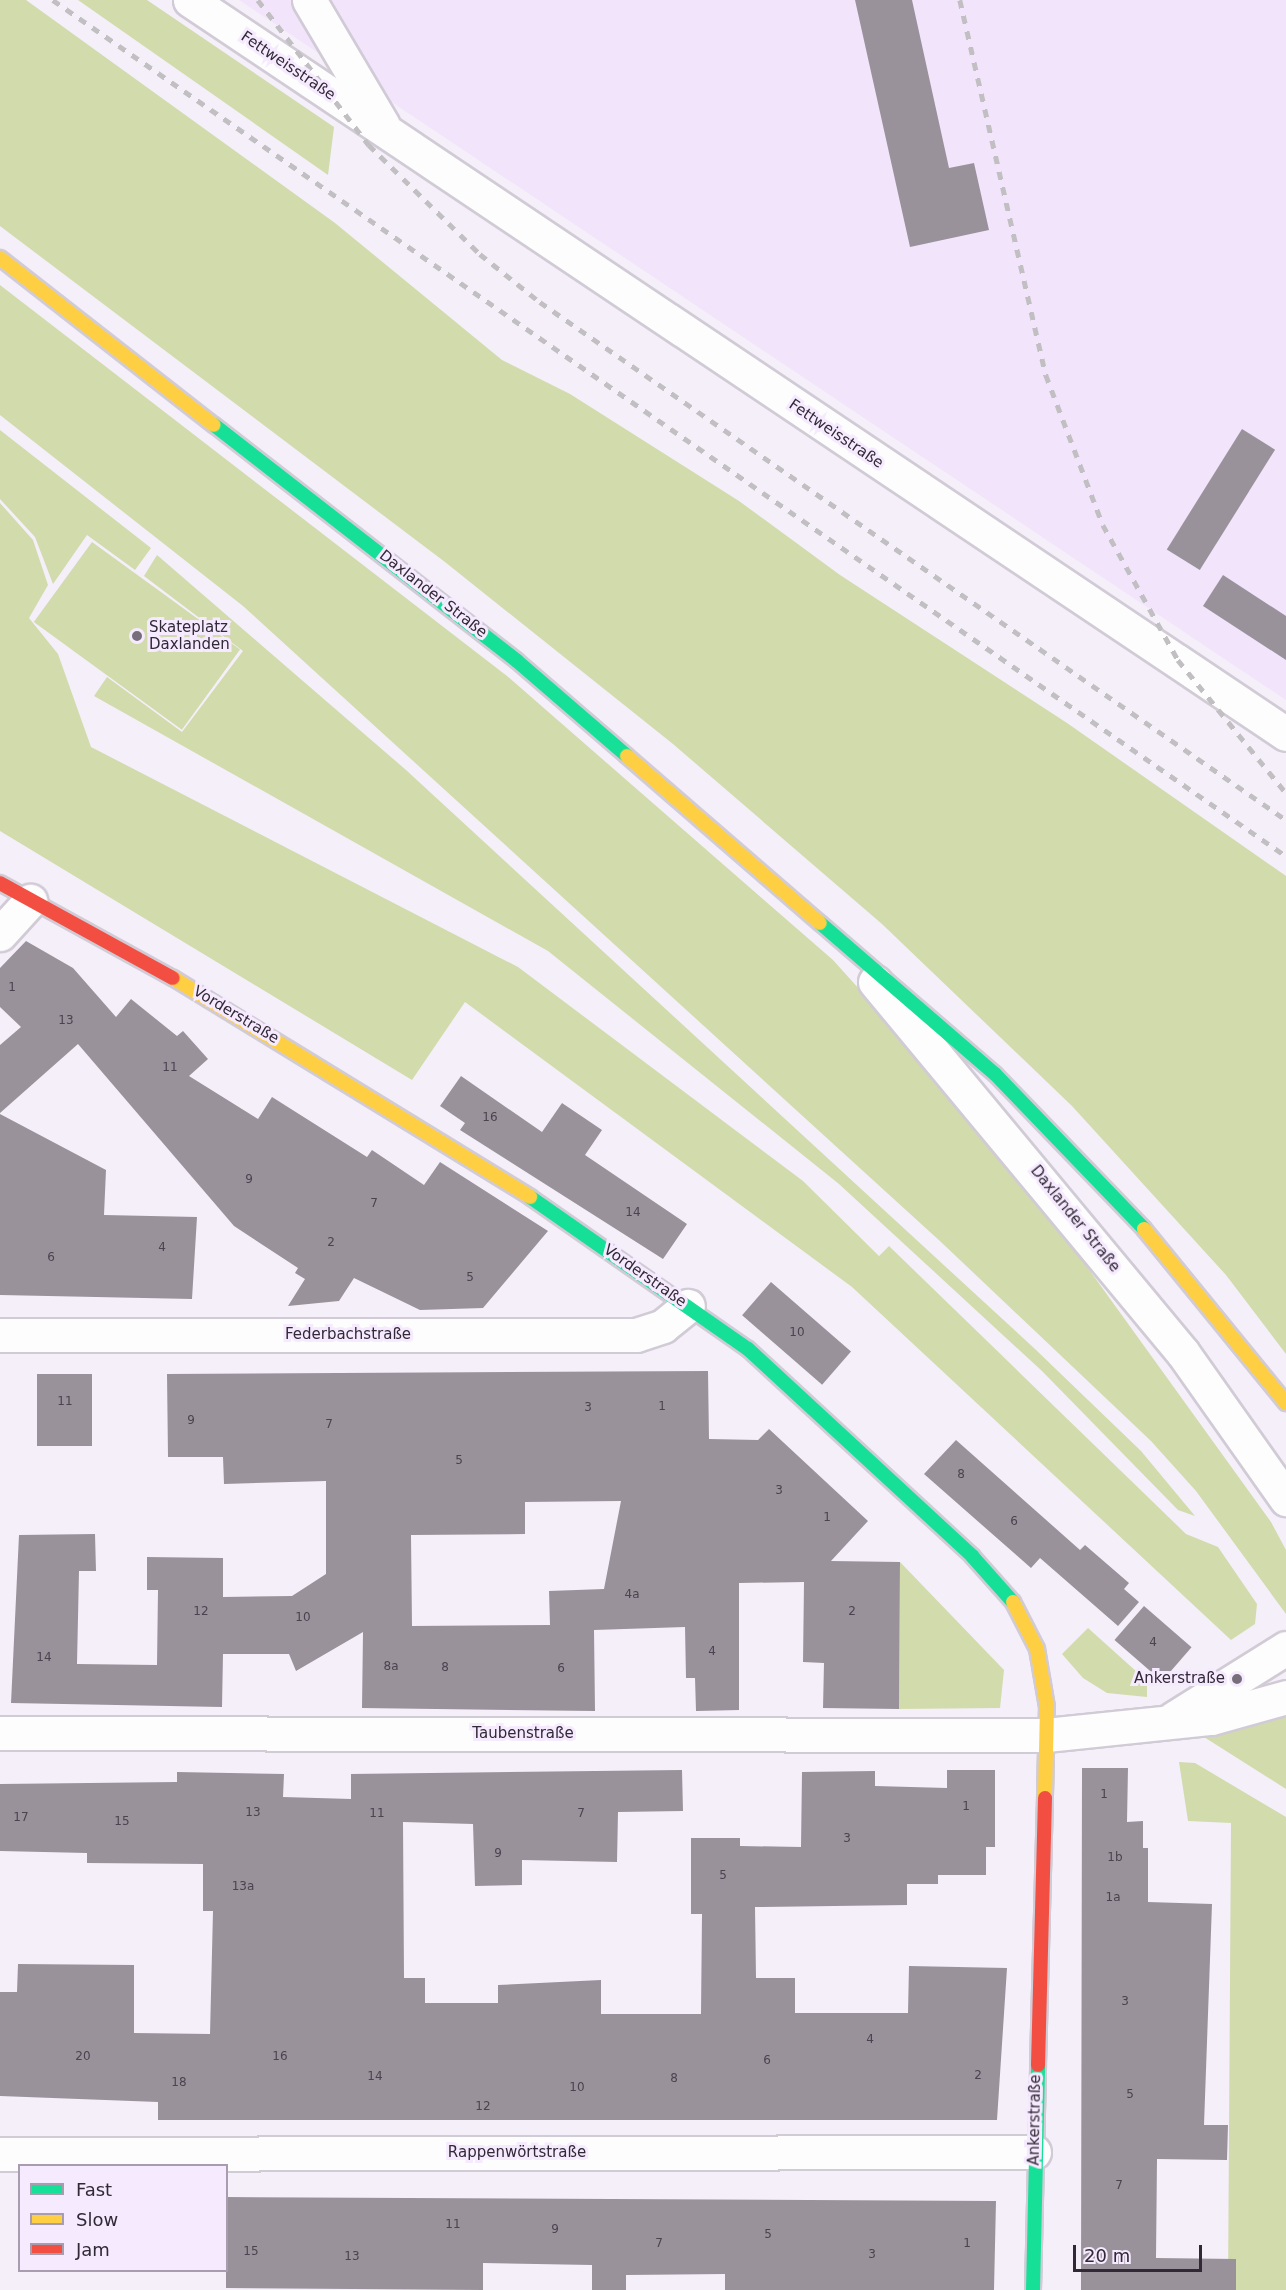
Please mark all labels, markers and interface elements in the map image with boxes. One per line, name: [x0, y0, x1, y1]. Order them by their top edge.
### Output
street label: Fettweisstraße: [237, 28, 339, 104]
street label: Fettweisstraße: [785, 396, 887, 472]
street label: Daxlander Straße: [376, 546, 490, 642]
place label: Skateplatz Daxlanden: [149, 618, 230, 653]
marker: Skateplatz Daxlanden: [130, 629, 144, 643]
house number: 1: [8, 981, 16, 995]
street label: Vorderstraße: [190, 982, 282, 1048]
house number: 13: [58, 1014, 74, 1028]
house number: 11: [162, 1061, 178, 1075]
house number: 16: [482, 1111, 498, 1125]
street label: Daxlander Straße: [1027, 1162, 1123, 1276]
house number: 9: [245, 1173, 253, 1187]
house number: 7: [370, 1197, 378, 1211]
house number: 14: [625, 1206, 641, 1220]
house number: 2: [327, 1236, 335, 1250]
house number: 4: [158, 1241, 166, 1255]
street label: Vorderstraße: [600, 1241, 690, 1311]
house number: 6: [47, 1251, 55, 1265]
house number: 5: [466, 1271, 474, 1285]
street label: Federbachstraße: [285, 1326, 411, 1344]
house number: 10: [789, 1326, 805, 1340]
house number: 11: [57, 1395, 73, 1409]
house number: 1: [658, 1400, 666, 1414]
house number: 3: [584, 1401, 592, 1415]
house number: 9: [187, 1414, 195, 1428]
house number: 7: [325, 1418, 333, 1432]
house number: 5: [455, 1454, 463, 1468]
house number: 8: [957, 1468, 965, 1482]
house number: 3: [775, 1484, 783, 1498]
house number: 1: [823, 1511, 831, 1525]
house number: 6: [1010, 1515, 1018, 1529]
house number: 4a: [625, 1588, 639, 1602]
house number: 12: [193, 1605, 209, 1619]
house number: 2: [848, 1605, 856, 1619]
house number: 10: [295, 1611, 311, 1625]
house number: 4: [1149, 1636, 1157, 1650]
house number: 4: [708, 1645, 716, 1659]
house number: 14: [36, 1651, 52, 1665]
house number: 8a: [384, 1660, 398, 1674]
house number: 8: [441, 1661, 449, 1675]
house number: 6: [557, 1662, 565, 1676]
place label: Ankerstraße: [1134, 1670, 1225, 1688]
marker: Ankerstraße: [1230, 1672, 1244, 1686]
street label: Taubenstraße: [472, 1725, 574, 1743]
house number: 1: [1100, 1788, 1108, 1802]
house number: 1: [962, 1800, 970, 1814]
house number: 13: [245, 1806, 261, 1820]
house number: 11: [369, 1807, 385, 1821]
house number: 7: [577, 1807, 585, 1821]
house number: 17: [13, 1811, 29, 1825]
house number: 15: [114, 1815, 130, 1829]
house number: 3: [843, 1832, 851, 1846]
house number: 9: [494, 1847, 502, 1861]
house number: 1b: [1107, 1851, 1123, 1865]
house number: 5: [719, 1869, 727, 1883]
house number: 13a: [232, 1880, 254, 1894]
house number: 1a: [1106, 1891, 1120, 1905]
house number: 3: [1121, 1995, 1129, 2009]
house number: 4: [866, 2033, 874, 2047]
house number: 20: [75, 2050, 91, 2064]
house number: 16: [272, 2050, 288, 2064]
house number: 6: [763, 2054, 771, 2068]
house number: 2: [974, 2069, 982, 2083]
house number: 14: [367, 2070, 383, 2084]
house number: 8: [670, 2072, 678, 2086]
street label: Ankerstraße: [1025, 2074, 1045, 2166]
house number: 18: [171, 2076, 187, 2090]
house number: 10: [569, 2081, 585, 2095]
house number: 5: [1126, 2088, 1134, 2102]
house number: 12: [475, 2100, 491, 2114]
street label: Rappenwörtstraße: [448, 2144, 586, 2162]
legend: [18, 2164, 228, 2272]
text: Fast: [76, 2179, 112, 2200]
house number: 7: [1115, 2179, 1123, 2193]
text: Slow: [76, 2209, 118, 2230]
house number: 11: [445, 2218, 461, 2232]
house number: 9: [551, 2223, 559, 2237]
house number: 5: [764, 2228, 772, 2242]
scale bar: [1076, 2233, 1205, 2271]
house number: 7: [655, 2237, 663, 2251]
house number: 1: [963, 2237, 971, 2251]
text: Jam: [76, 2239, 110, 2260]
house number: 15: [243, 2245, 259, 2259]
text: 20 m: [1084, 2245, 1130, 2266]
house number: 3: [868, 2248, 876, 2262]
house number: 13: [344, 2250, 360, 2264]

